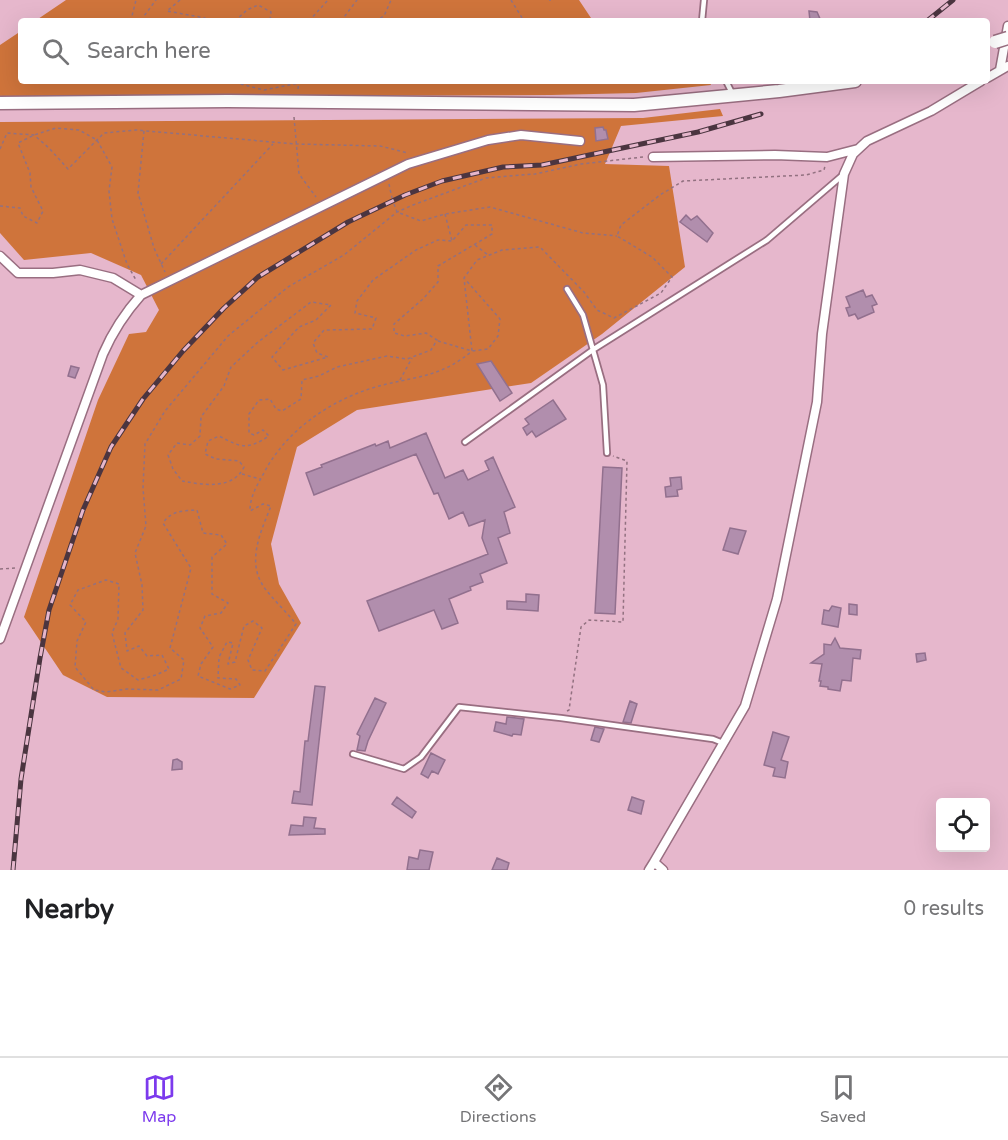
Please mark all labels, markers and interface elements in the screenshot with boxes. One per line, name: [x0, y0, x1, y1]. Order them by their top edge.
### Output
search box: [18, 18, 990, 84]
icon: search: [39, 35, 72, 68]
text: Search here: [87, 38, 211, 64]
map controls: [936, 798, 990, 852]
button: locate: [936, 798, 990, 852]
text: Nearby: [24, 894, 114, 925]
text: 0 results: [904, 897, 984, 921]
tab: Map: [142, 1071, 176, 1127]
tab: Directions: [460, 1071, 536, 1127]
tab: Saved: [820, 1071, 866, 1127]

